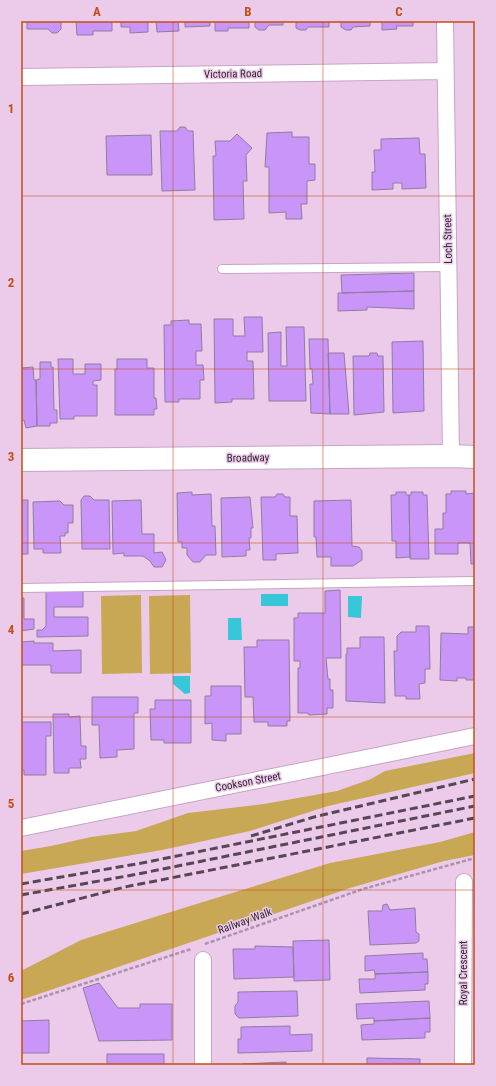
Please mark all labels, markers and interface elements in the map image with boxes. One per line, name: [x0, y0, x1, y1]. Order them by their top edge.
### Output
text: A: [93, 4, 101, 19]
text: B: [244, 4, 252, 19]
text: C: [395, 4, 403, 19]
street label: Victoria Road: [204, 67, 262, 81]
text: 1: [8, 101, 14, 116]
street label: Loch Street: [441, 214, 455, 264]
text: 2: [8, 275, 15, 290]
text: 3: [8, 449, 14, 464]
street label: Broadway: [227, 451, 270, 465]
text: 4: [8, 622, 15, 637]
street label: Cookson Street: [214, 769, 282, 795]
text: 5: [8, 796, 15, 811]
street label: Railway Walk: [216, 905, 274, 937]
street label: Royal Crescent: [457, 941, 470, 1005]
text: 6: [8, 970, 15, 985]

